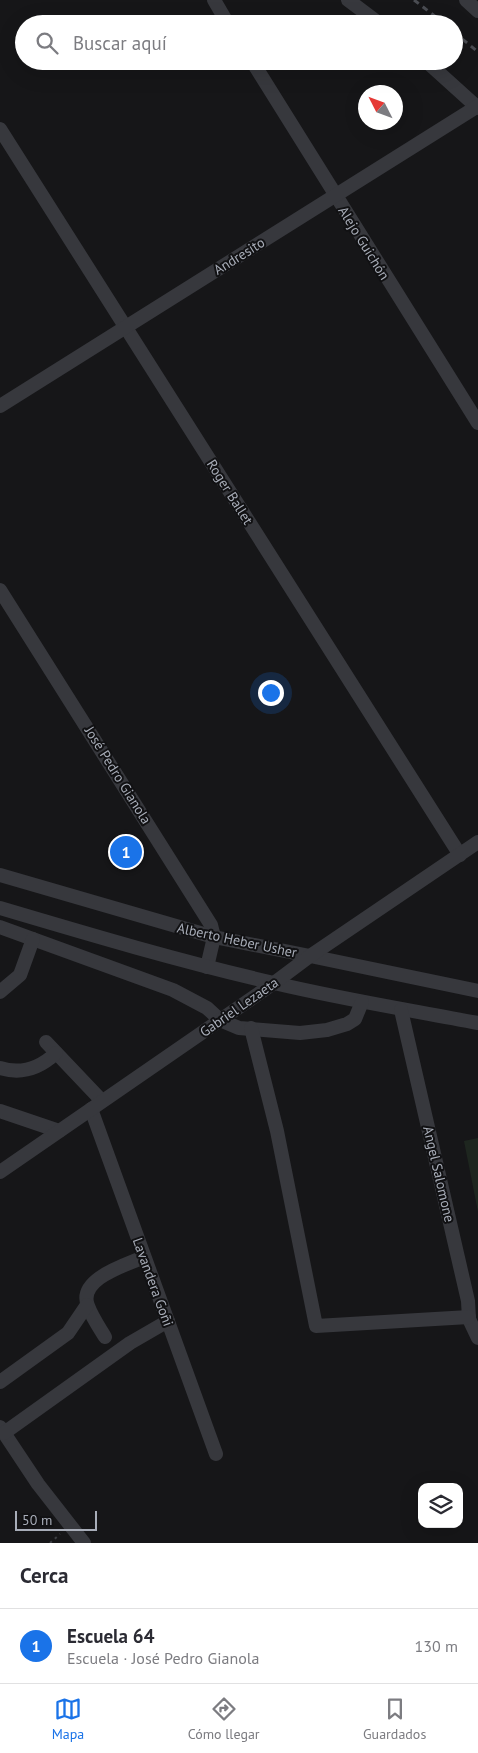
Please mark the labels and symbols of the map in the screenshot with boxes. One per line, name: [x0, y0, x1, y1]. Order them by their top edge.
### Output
north arrow: [358, 85, 403, 130]
street label: Alejo Guichón: [334, 203, 394, 283]
street label: Andresito: [210, 233, 268, 279]
street label: Roger Ballet: [203, 456, 257, 528]
your location: [258, 680, 284, 706]
street label: José Pedro Gianola: [80, 722, 155, 827]
pin: 1: [110, 833, 142, 871]
street label: Alberto Heber Usher: [175, 918, 299, 962]
street label: Gabriel Lezaeta: [196, 973, 282, 1041]
street label: Angel Salomone: [419, 1124, 459, 1224]
street label: Lavandera Goñi: [129, 1235, 177, 1329]
scale bar: [15, 1508, 98, 1531]

